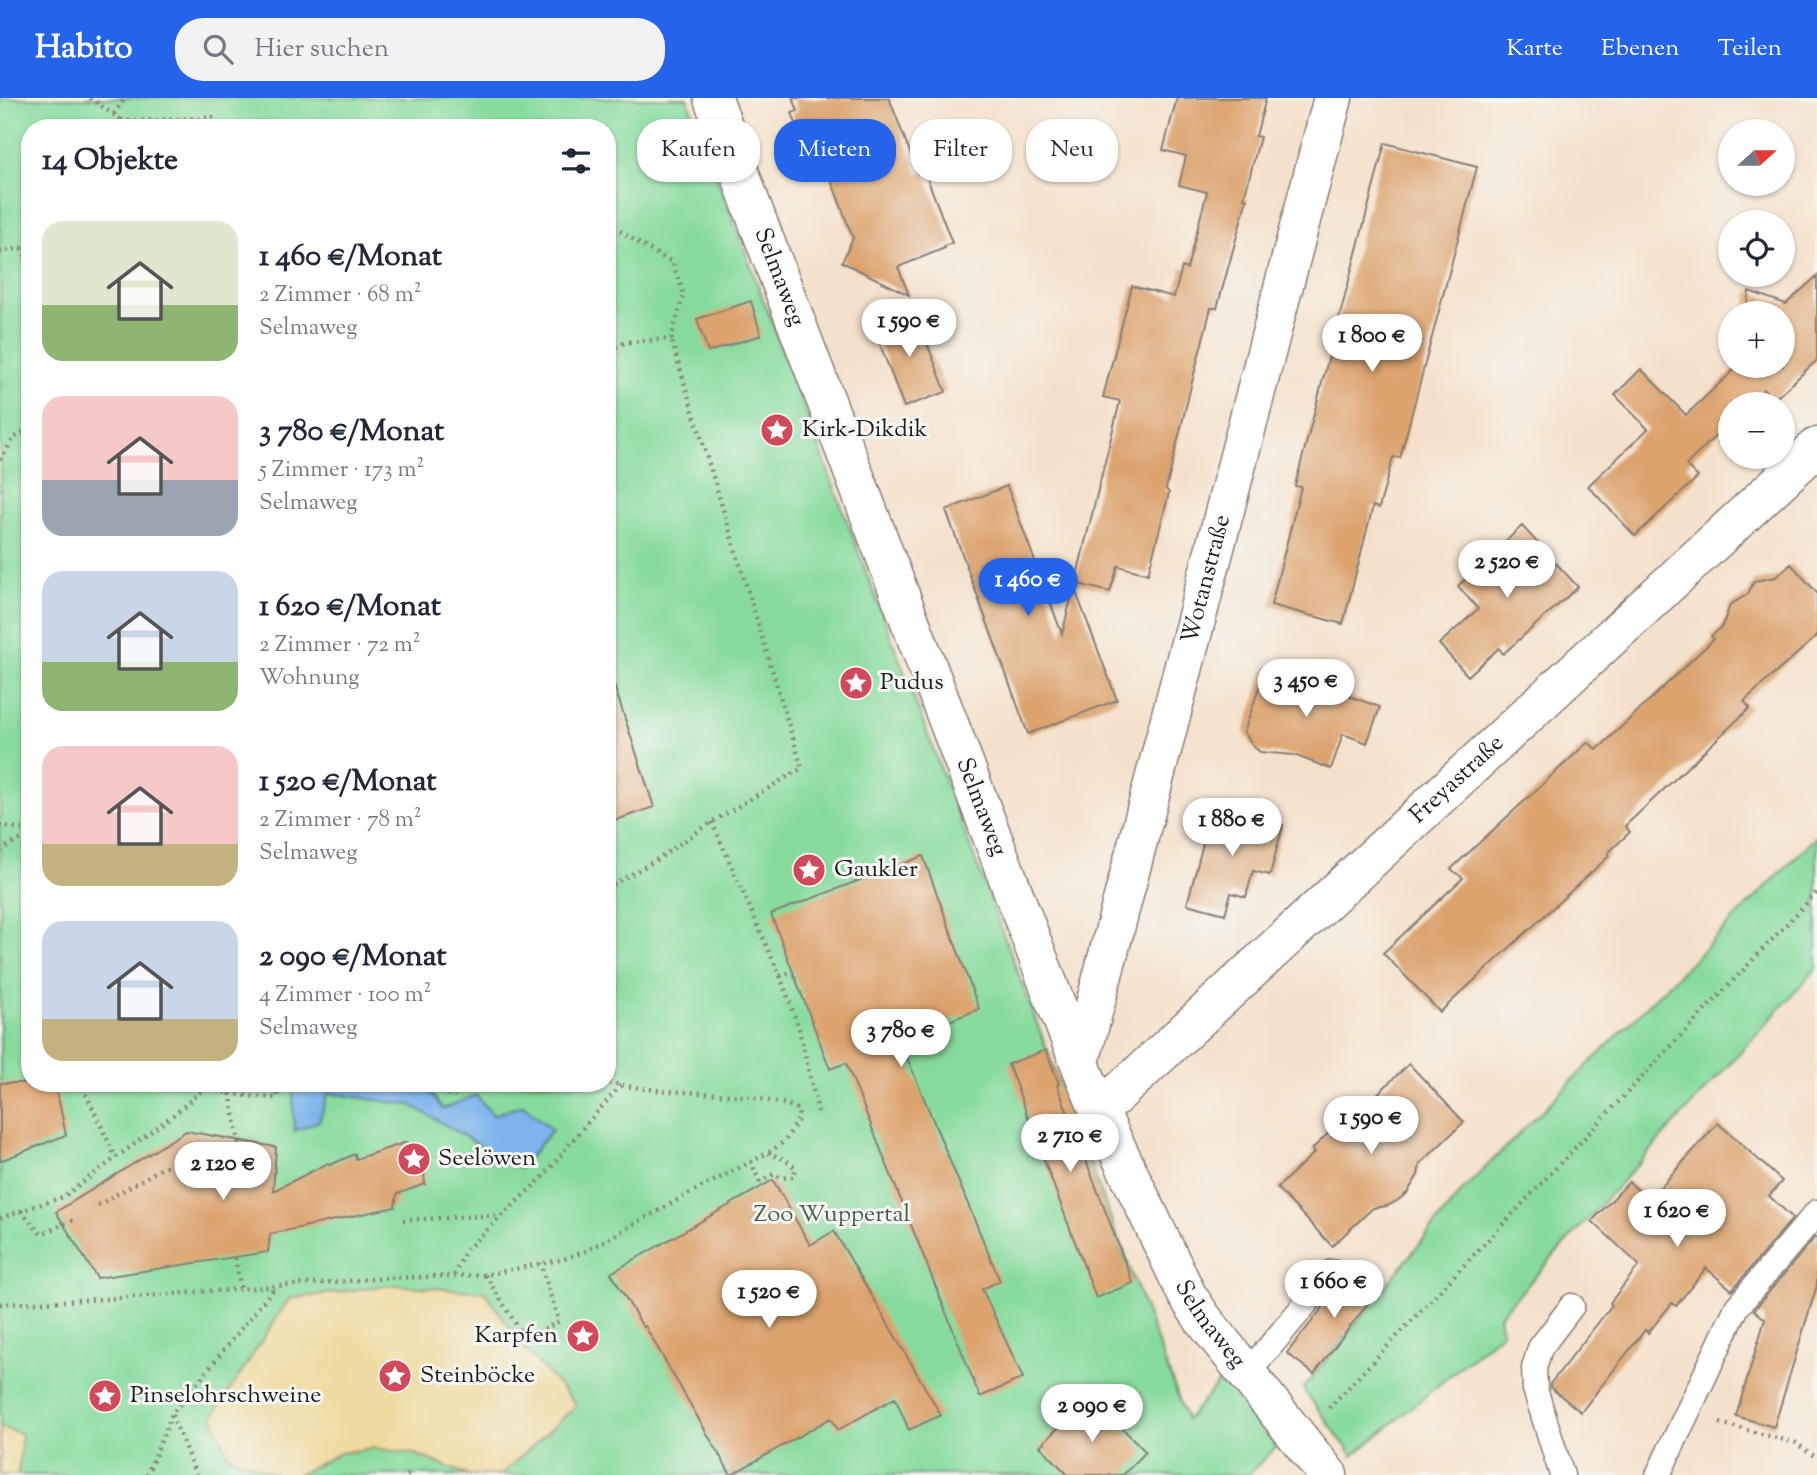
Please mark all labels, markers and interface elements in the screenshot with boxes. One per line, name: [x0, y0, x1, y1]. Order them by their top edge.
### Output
search box: [175, 18, 665, 81]
text: Habito: [35, 25, 133, 73]
icon: search: [199, 30, 237, 68]
text: Hier suchen: [255, 31, 389, 68]
text: Karte: [1506, 32, 1563, 66]
text: Ebenen: [1601, 32, 1679, 66]
text: Teilen: [1717, 32, 1782, 66]
chip: Kaufen: [637, 119, 760, 182]
chip: Mieten: [774, 119, 896, 182]
chip: Filter: [910, 119, 1012, 182]
chip: Neu: [1026, 119, 1118, 182]
north arrow: [1718, 119, 1796, 196]
map controls: [1718, 119, 1795, 469]
text: 14 Objekte: [42, 140, 178, 183]
icon: filters: [557, 142, 595, 180]
button: locate: [1718, 210, 1795, 287]
street label: Selmaweg: [745, 223, 813, 332]
text: 1 460 €/Monat: [259, 236, 442, 279]
icon: home: [98, 249, 182, 333]
text: 2 Zimmer · 68 m²: [259, 279, 422, 312]
pin: 1 590 €: [844, 300, 974, 359]
button: +: [1718, 301, 1795, 378]
text: 1 590 €: [878, 305, 940, 338]
text: Selmaweg: [259, 312, 358, 345]
pin: 1 800 €: [1307, 314, 1437, 374]
text: 1 800 €: [1338, 320, 1406, 353]
button: −: [1718, 392, 1795, 469]
text: 3 780 €/Monat: [259, 411, 444, 454]
place icon: Kirk-Dikdik: [758, 411, 796, 449]
place label: Kirk-Dikdik: [802, 413, 928, 447]
icon: home: [98, 424, 182, 508]
text: 5 Zimmer · 173 m²: [259, 454, 424, 487]
text: Selmaweg: [259, 487, 358, 520]
street label: Wotanstraße: [1173, 511, 1240, 648]
pin: 2 520 €: [1442, 540, 1572, 600]
text: 2 520 €: [1474, 546, 1540, 579]
pin: 1 460 €: [963, 559, 1093, 618]
text: 1 460 €: [995, 564, 1061, 597]
text: 1 620 €/Monat: [259, 586, 441, 629]
icon: home: [98, 599, 182, 683]
text: 2 Zimmer · 72 m²: [259, 629, 421, 662]
pin: 3 450 €: [1241, 660, 1371, 719]
text: Wohnung: [259, 662, 359, 695]
place icon: Pudus: [837, 664, 875, 702]
text: 3 450 €: [1274, 665, 1338, 698]
place label: Pudus: [880, 666, 944, 700]
street label: Freyastraße: [1403, 727, 1512, 832]
street label: Selmaweg: [947, 753, 1015, 861]
text: 1 520 €/Monat: [259, 761, 437, 804]
icon: home: [98, 774, 182, 858]
pin: 1 880 €: [1167, 798, 1297, 858]
text: 2 Zimmer · 78 m²: [259, 804, 422, 837]
text: 1 880 €: [1199, 804, 1265, 837]
text: Selmaweg: [259, 837, 358, 870]
place icon: Gaukler: [790, 851, 828, 889]
place label: Gaukler: [834, 853, 918, 887]
text: 2 090 €/Monat: [259, 936, 447, 979]
icon: home: [98, 949, 182, 1033]
text: 4 Zimmer · 100 m²: [259, 979, 431, 1012]
pin: 3 780 €: [836, 1010, 966, 1069]
text: Selmaweg: [259, 1012, 358, 1045]
text: 3 780 €: [867, 1015, 935, 1048]
pin: 1 590 €: [1306, 1096, 1436, 1156]
text: 1 590 €: [1340, 1102, 1402, 1135]
pin: 2 710 €: [1005, 1114, 1135, 1174]
text: 2 710 €: [1037, 1120, 1103, 1153]
place icon: Seelöwen: [395, 1140, 433, 1178]
pin: 2 120 €: [158, 1142, 288, 1202]
place label: Seelöwen: [438, 1142, 536, 1176]
text: 2 120 €: [190, 1148, 256, 1181]
pin: 1 620 €: [1612, 1190, 1742, 1249]
text: 1 620 €: [1644, 1195, 1710, 1228]
park label: Zoo Wuppertal: [754, 1198, 911, 1232]
pin: 1 660 €: [1269, 1260, 1399, 1320]
text: 1 660 €: [1301, 1266, 1367, 1299]
pin: 1 520 €: [704, 1270, 834, 1330]
street label: Selmaweg: [1165, 1275, 1254, 1376]
text: 1 520 €: [738, 1276, 800, 1309]
place icon: Karpfen: [564, 1317, 602, 1355]
place label: Karpfen: [474, 1319, 558, 1353]
place icon: Steinböcke: [376, 1357, 414, 1395]
place label: Steinböcke: [420, 1359, 535, 1393]
place icon: Pinselohrschweine: [86, 1377, 124, 1415]
place label: Pinselohrschweine: [130, 1379, 321, 1413]
pin: 2 090 €: [1027, 1384, 1157, 1444]
text: 2 090 €: [1057, 1390, 1127, 1423]

